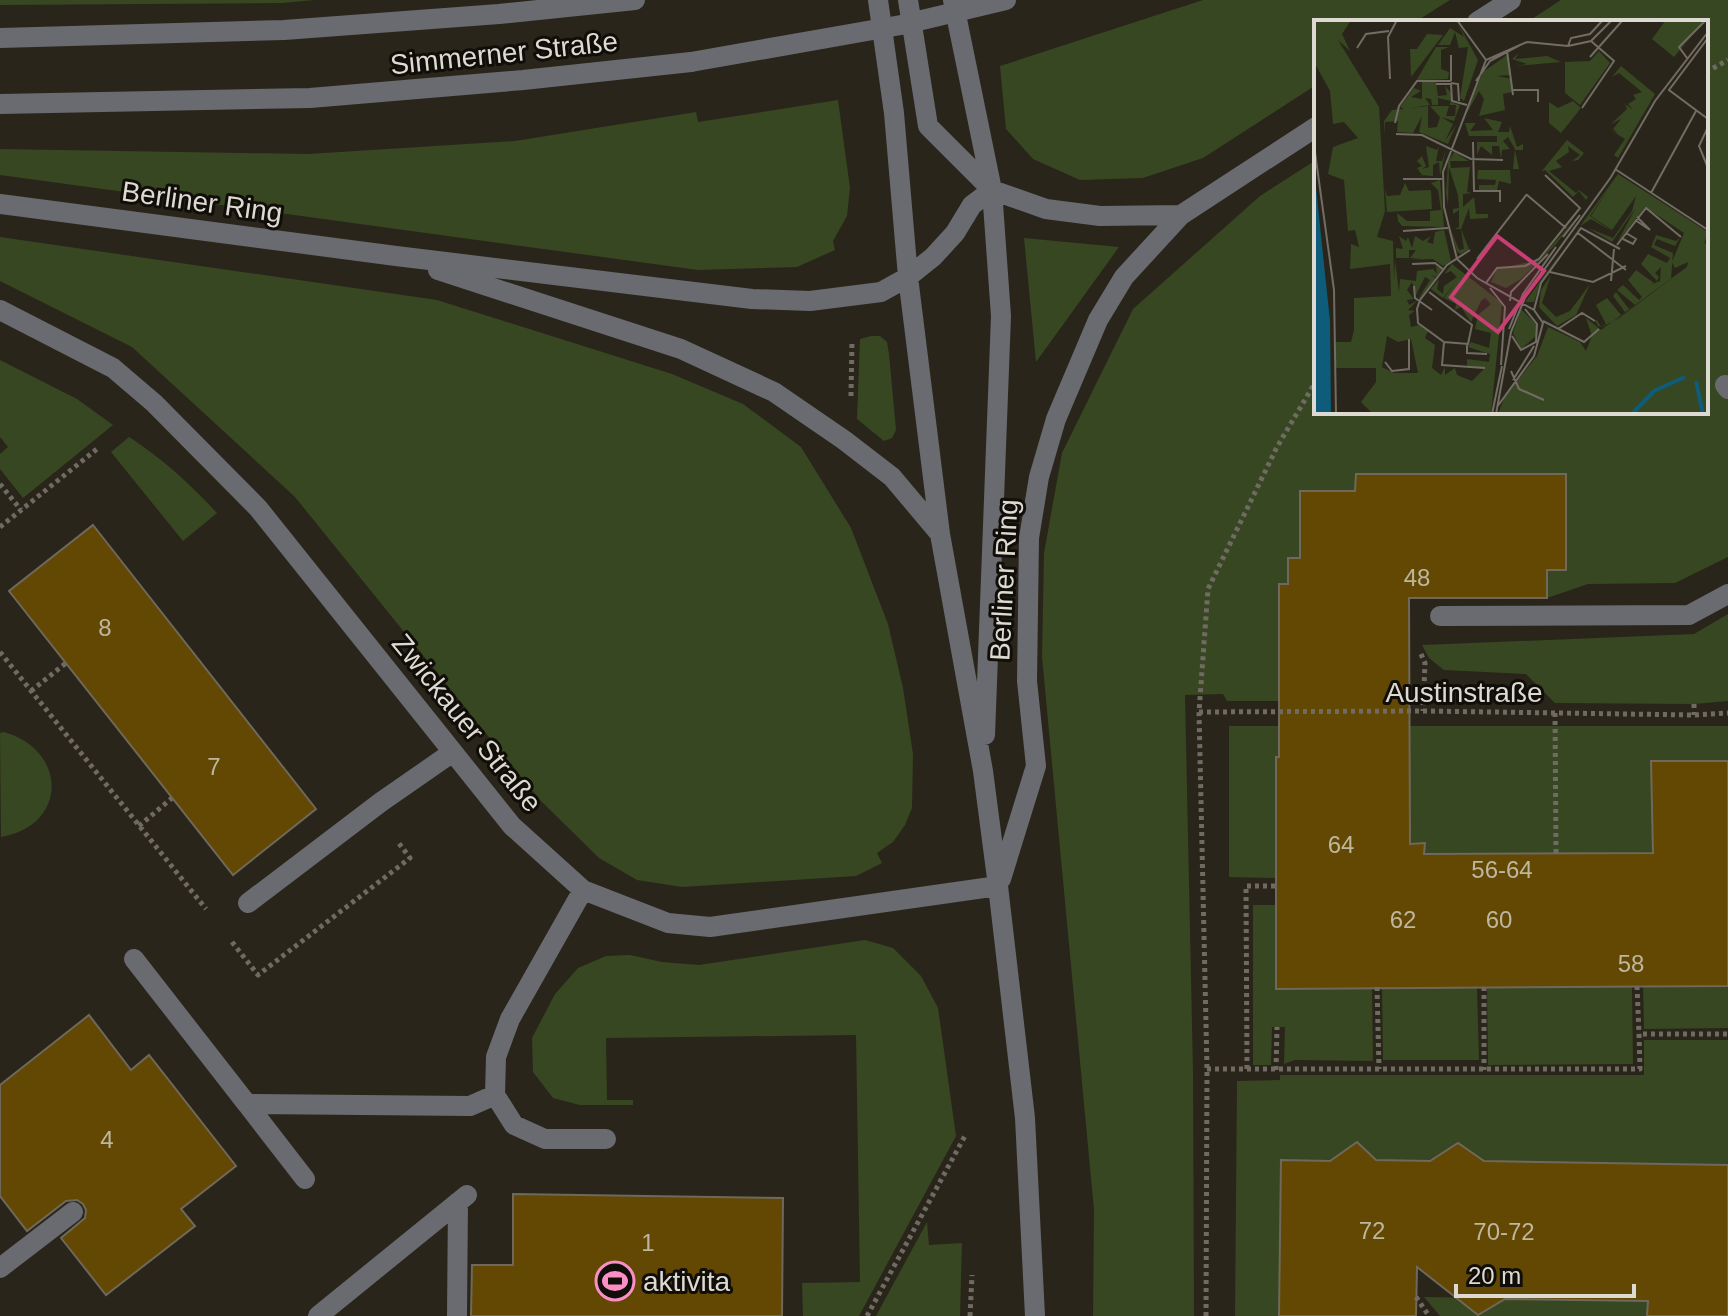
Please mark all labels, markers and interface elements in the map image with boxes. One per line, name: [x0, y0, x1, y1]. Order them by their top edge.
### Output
inset map: [1314, 20, 1708, 414]
street label: Simmerner Straße: [389, 26, 619, 80]
street label: Berliner Ring: [120, 175, 284, 229]
street label: Berliner Ring: [984, 498, 1024, 662]
house number: 48: [1404, 564, 1430, 591]
house number: 8: [98, 614, 112, 641]
street label: Zwickauer Straße: [386, 628, 548, 818]
street label: Austinstraße: [1385, 677, 1543, 708]
house number: 7: [207, 753, 221, 780]
house number: 64: [1328, 831, 1354, 858]
house number: 56-64: [1471, 856, 1533, 883]
house number: 62: [1390, 906, 1416, 933]
house number: 60: [1486, 906, 1512, 933]
house number: 58: [1618, 950, 1644, 977]
house number: 4: [100, 1126, 114, 1153]
house number: 72: [1359, 1217, 1385, 1244]
house number: 70-72: [1473, 1218, 1535, 1245]
house number: 1: [641, 1229, 655, 1256]
scale bar: [1456, 1248, 1634, 1298]
sports icon: aktivita: [594, 1260, 636, 1302]
text: 20 m: [1468, 1262, 1521, 1289]
place label: aktivita: [643, 1266, 731, 1297]

